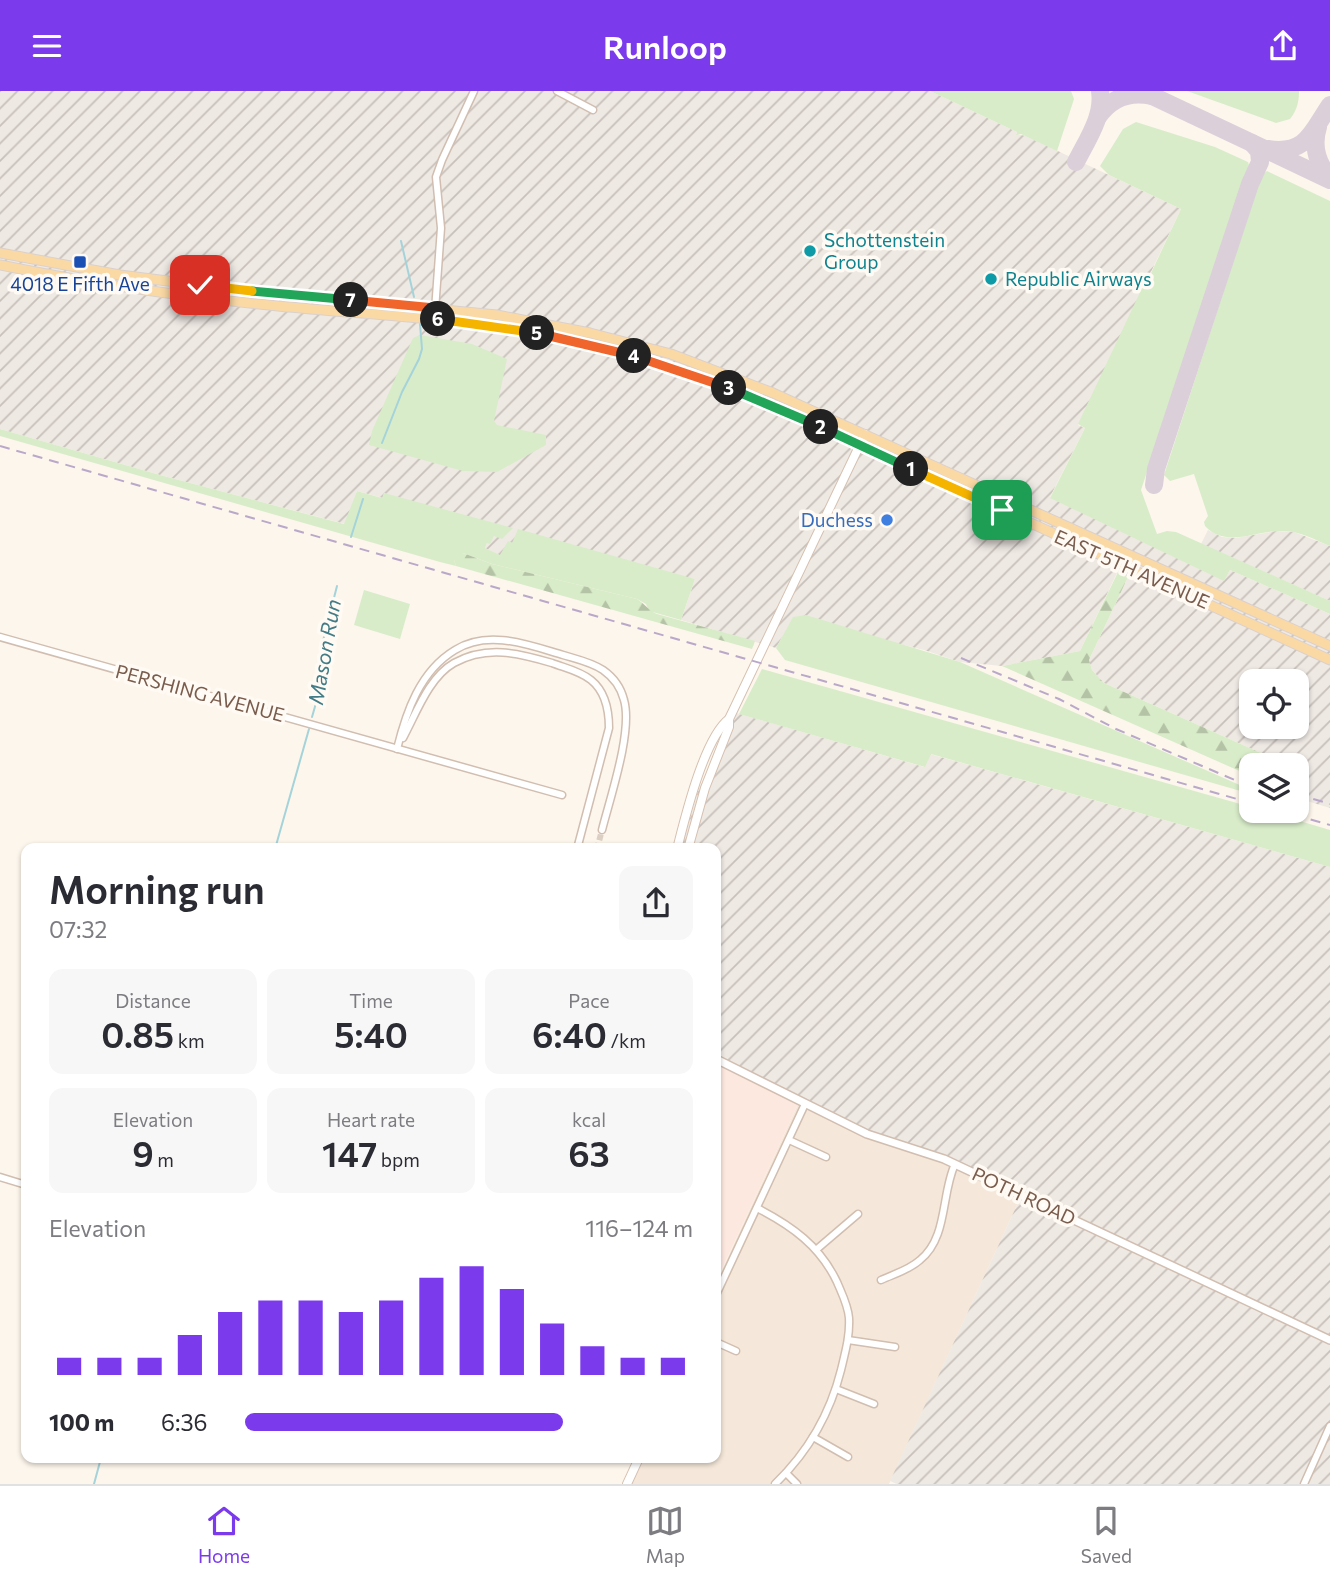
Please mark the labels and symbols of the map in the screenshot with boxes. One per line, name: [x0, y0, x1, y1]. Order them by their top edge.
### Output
place label: Schottenstein Group: [824, 228, 945, 273]
marker: Schottenstein Group: [802, 243, 818, 259]
marker: 4018 E Fifth Ave: [72, 254, 88, 270]
pin: [170, 255, 230, 315]
place label: Republic Airways: [1005, 267, 1152, 290]
marker: Republic Airways: [983, 271, 999, 287]
place label: 4018 E Fifth Ave: [10, 272, 150, 295]
pin: 7: [334, 283, 368, 318]
pin: 6: [420, 301, 456, 337]
pin: 5: [520, 315, 554, 351]
pin: 4: [616, 338, 652, 373]
pin: 3: [712, 371, 746, 405]
pin: 2: [804, 409, 838, 445]
pin: 1: [894, 451, 928, 487]
pin: [972, 480, 1032, 540]
place label: Duchess: [801, 508, 873, 531]
marker: Duchess: [879, 512, 895, 528]
street label: EAST 5TH AVENUE: [1051, 524, 1213, 613]
water label: Mason Run: [302, 597, 345, 706]
street label: PERSHING AVENUE: [113, 659, 287, 726]
street label: POTH ROAD: [969, 1162, 1080, 1230]

